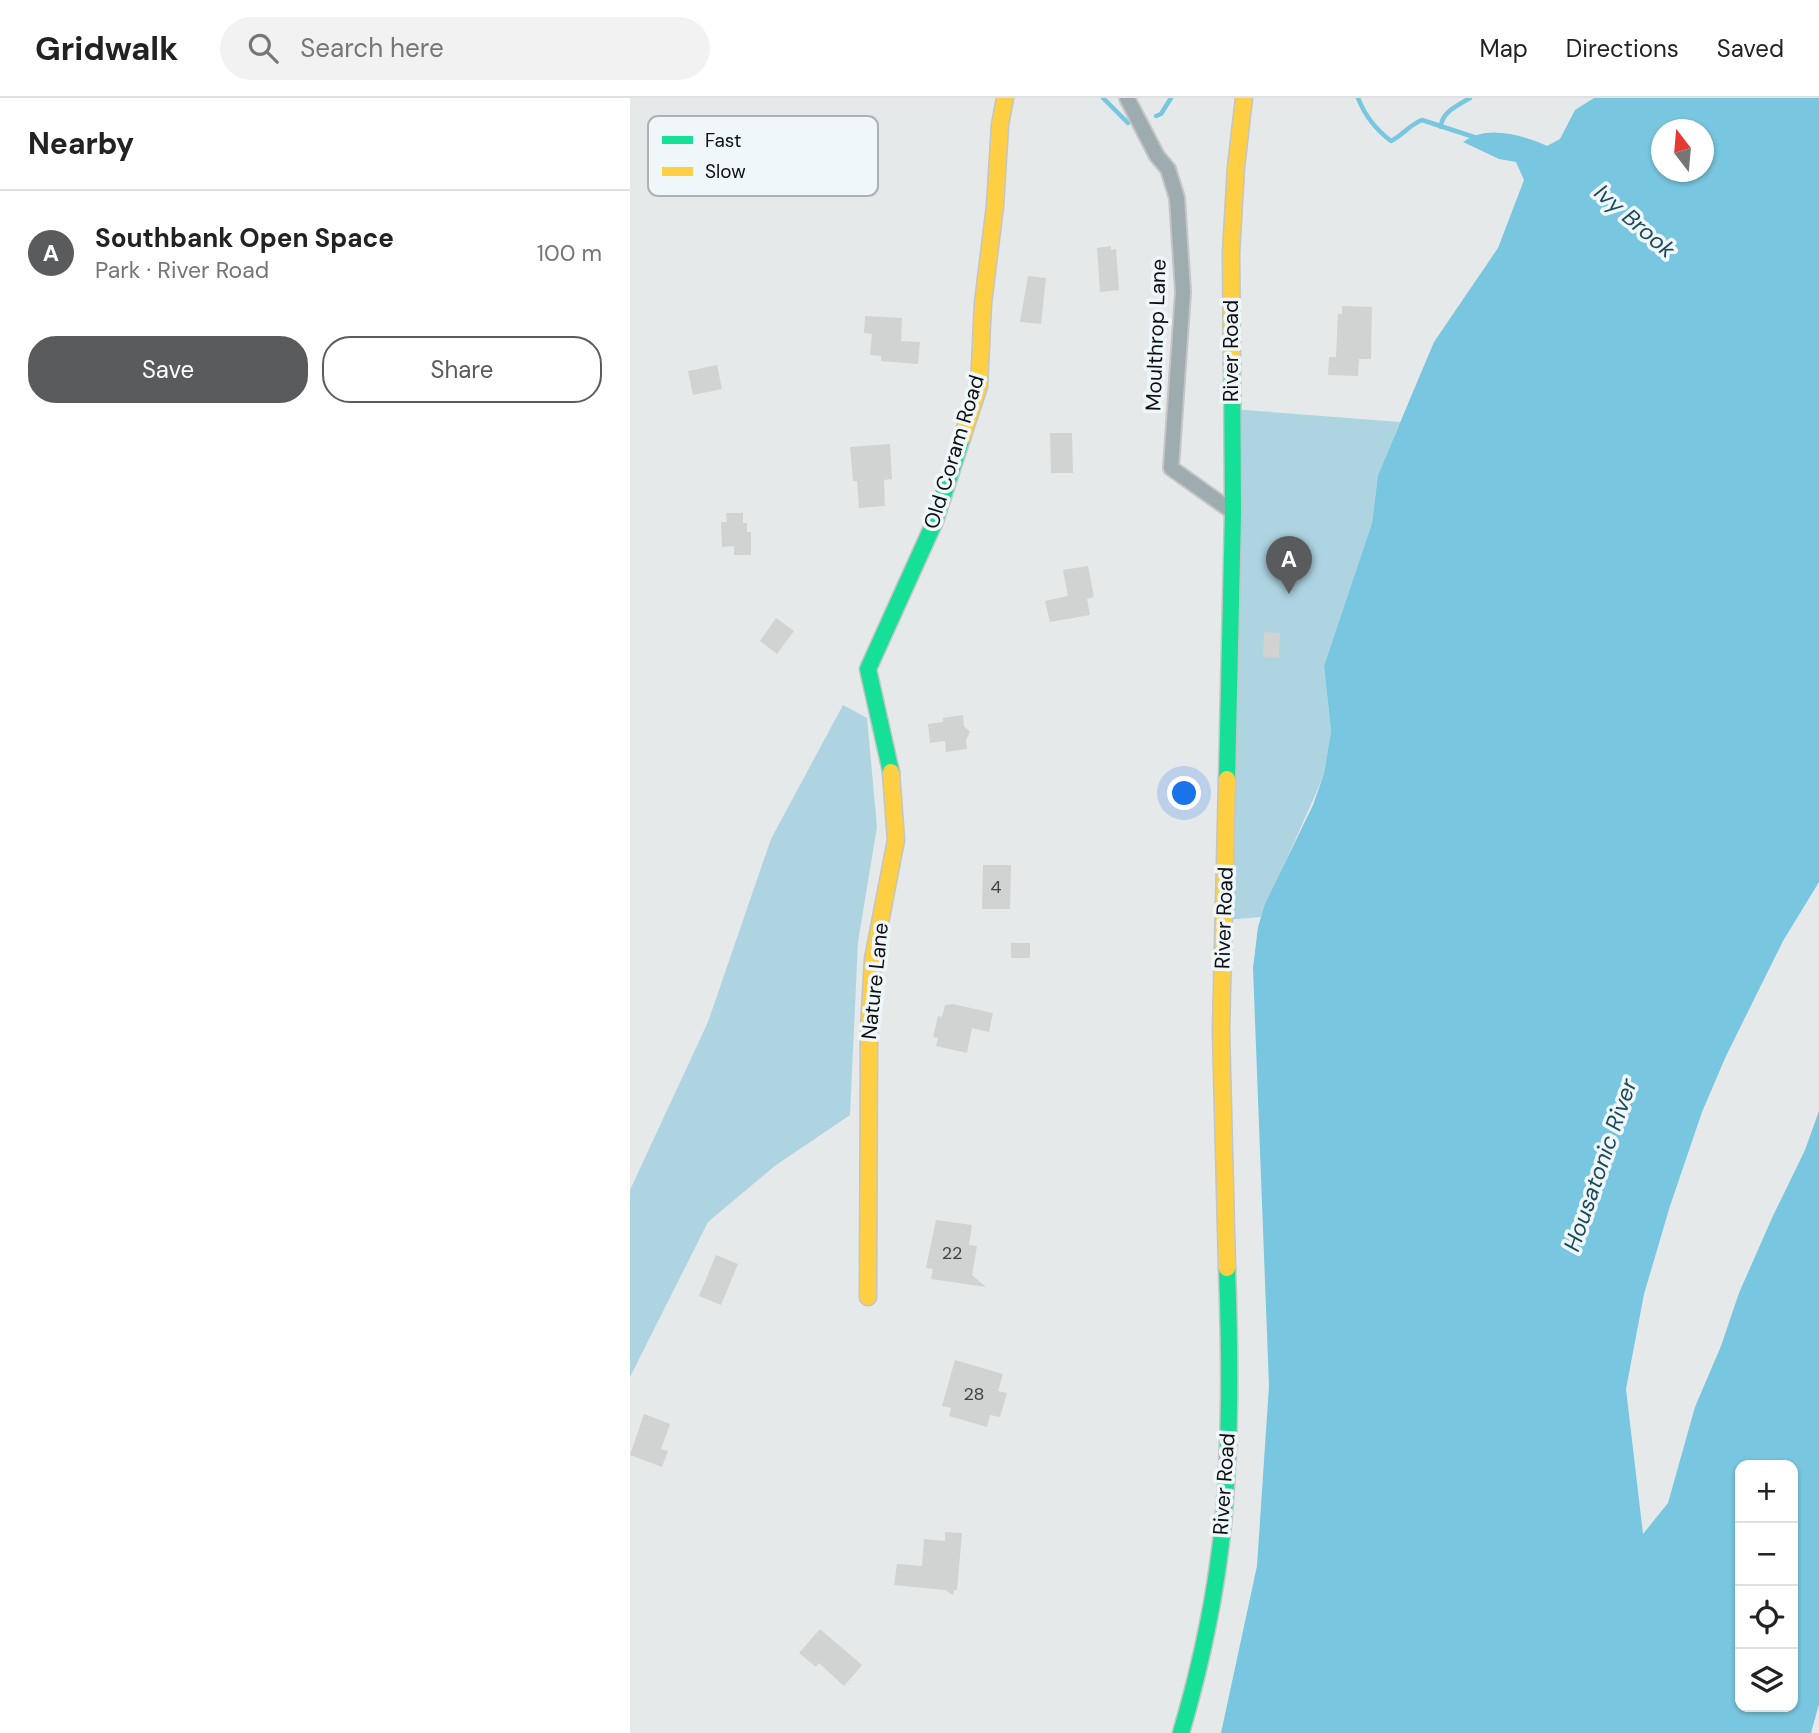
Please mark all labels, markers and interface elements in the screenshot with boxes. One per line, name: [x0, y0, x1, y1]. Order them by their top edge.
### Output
search box: [220, 17, 710, 80]
text: Gridwalk: [35, 27, 178, 70]
icon: search: [244, 29, 282, 67]
text: Search here: [300, 31, 444, 65]
text: Map: [1480, 33, 1528, 64]
text: Directions: [1566, 33, 1679, 64]
text: Saved: [1717, 33, 1784, 64]
legend: [648, 116, 878, 196]
north arrow: [1651, 119, 1714, 182]
text: Nearby: [28, 124, 134, 163]
text: Fast: [705, 128, 741, 153]
text: Slow: [705, 159, 746, 184]
water label: Ivy Brook: [1588, 177, 1682, 265]
text: Southbank Open Space: [95, 221, 394, 255]
text: A: [43, 238, 59, 268]
text: 100 m: [537, 238, 602, 268]
text: Park · River Road: [95, 255, 269, 285]
street label: Moulthrop Lane: [1139, 258, 1173, 412]
street label: River Road: [1217, 300, 1245, 402]
button: Save: [28, 336, 308, 403]
button: Share: [322, 336, 602, 403]
street label: Old Coram Road: [917, 372, 991, 532]
pin: A: [1266, 536, 1312, 594]
your location: [1167, 776, 1201, 810]
street label: River Road: [1208, 866, 1240, 970]
house number: 4: [991, 875, 1002, 899]
street label: Nature Lane: [855, 921, 895, 1041]
water label: Housatonic River: [1556, 1073, 1644, 1255]
house number: 22: [942, 1241, 962, 1265]
house number: 28: [963, 1382, 985, 1406]
street label: River Road: [1206, 1432, 1242, 1536]
map controls: [1735, 1460, 1798, 1712]
button: +: [1735, 1460, 1798, 1523]
button: −: [1735, 1523, 1798, 1586]
button: locate: [1735, 1586, 1798, 1649]
button: layers: [1735, 1649, 1798, 1712]

